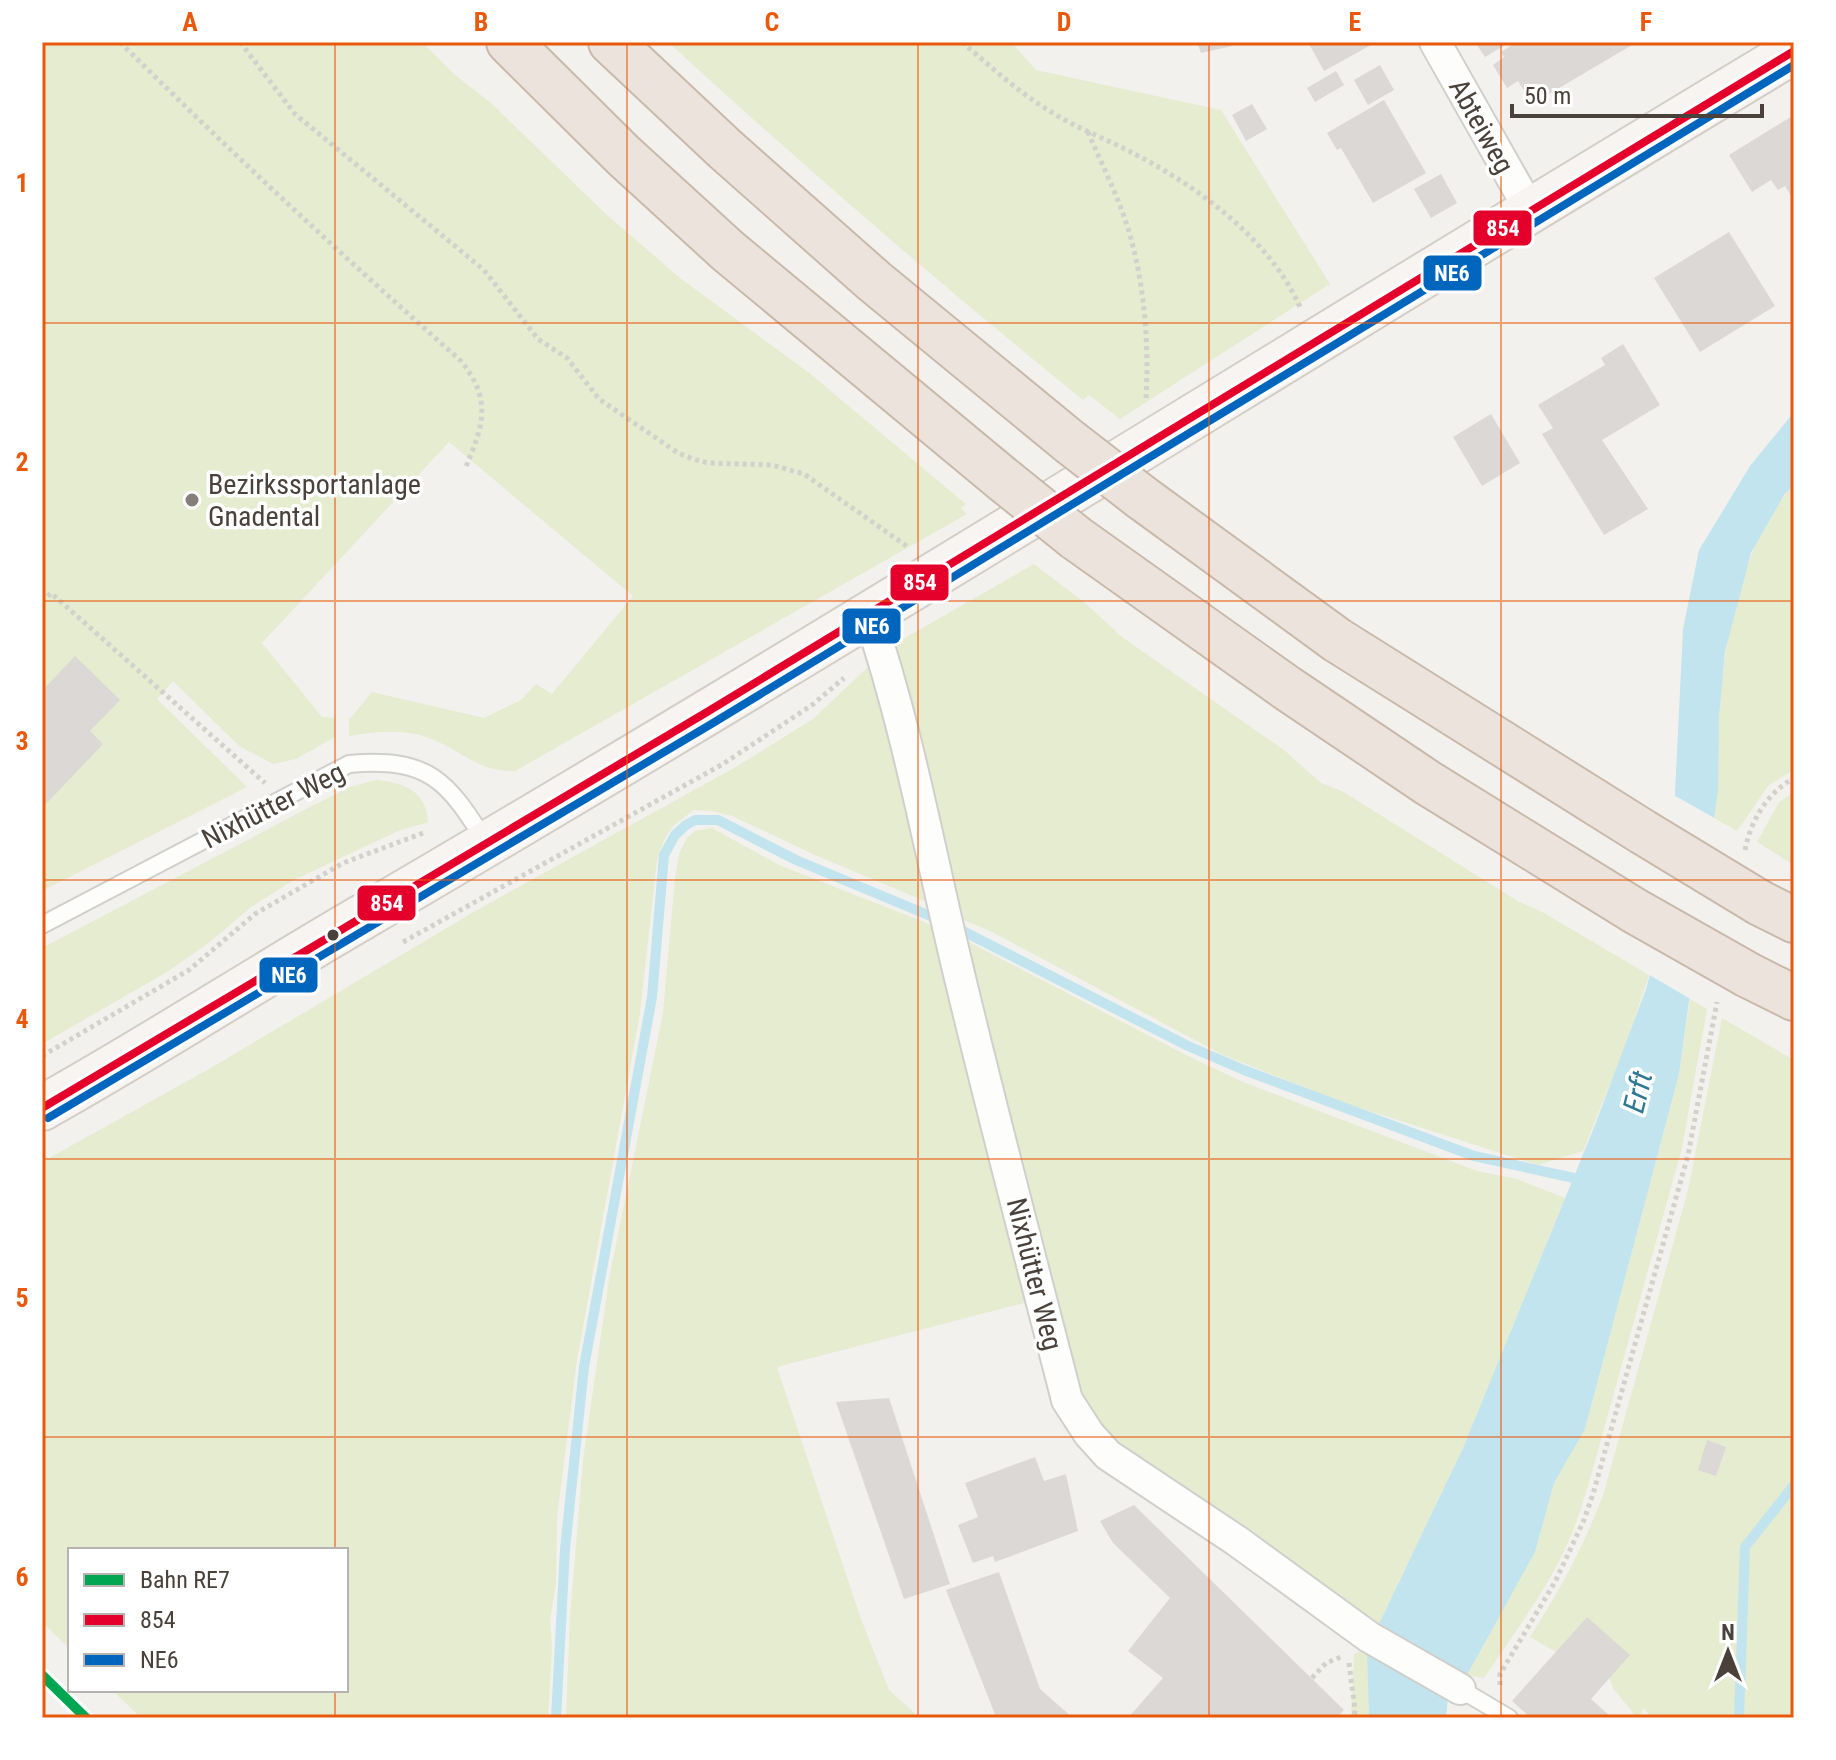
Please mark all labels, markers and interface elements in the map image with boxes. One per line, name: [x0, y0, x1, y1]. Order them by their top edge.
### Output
text: A: [182, 7, 198, 37]
text: B: [474, 7, 488, 37]
text: C: [765, 7, 780, 37]
text: D: [1057, 7, 1071, 37]
text: E: [1349, 7, 1362, 37]
text: F: [1640, 7, 1652, 37]
scale bar: [1512, 68, 1762, 118]
street label: Abteiweg: [1442, 73, 1521, 179]
text: 50 m: [1524, 82, 1571, 110]
text: 1: [15, 168, 29, 198]
line badge: 854: [1472, 209, 1533, 247]
text: 854: [1486, 216, 1520, 241]
line badge: NE6: [1422, 254, 1483, 292]
text: NE6: [1434, 261, 1470, 286]
text: 2: [15, 447, 29, 477]
place label: Bezirkssportanlage Gnadental: [208, 468, 421, 533]
marker: Bezirkssportanlage Gnadental: [183, 491, 201, 509]
line badge: 854: [889, 563, 950, 602]
text: 854: [903, 570, 937, 595]
line badge: NE6: [841, 607, 902, 645]
text: NE6: [854, 614, 890, 639]
text: 3: [15, 726, 29, 756]
street label: Nixhütter Weg: [196, 755, 350, 855]
line badge: 854: [356, 884, 417, 922]
text: 854: [370, 891, 404, 916]
unlabelled marker: [325, 927, 341, 943]
line badge: NE6: [258, 956, 319, 994]
text: NE6: [271, 963, 307, 988]
text: 4: [15, 1004, 29, 1034]
water label: Erft: [1616, 1067, 1660, 1116]
street label: Nixhütter Weg: [1000, 1195, 1069, 1354]
text: 5: [15, 1283, 29, 1313]
legend: [68, 1548, 348, 1692]
text: 6: [15, 1562, 29, 1592]
text: Bahn RE7: [140, 1566, 230, 1594]
text: 854: [140, 1606, 176, 1634]
north arrow: [1688, 1612, 1768, 1692]
text: N: [1721, 1620, 1735, 1645]
text: NE6: [140, 1646, 179, 1674]

